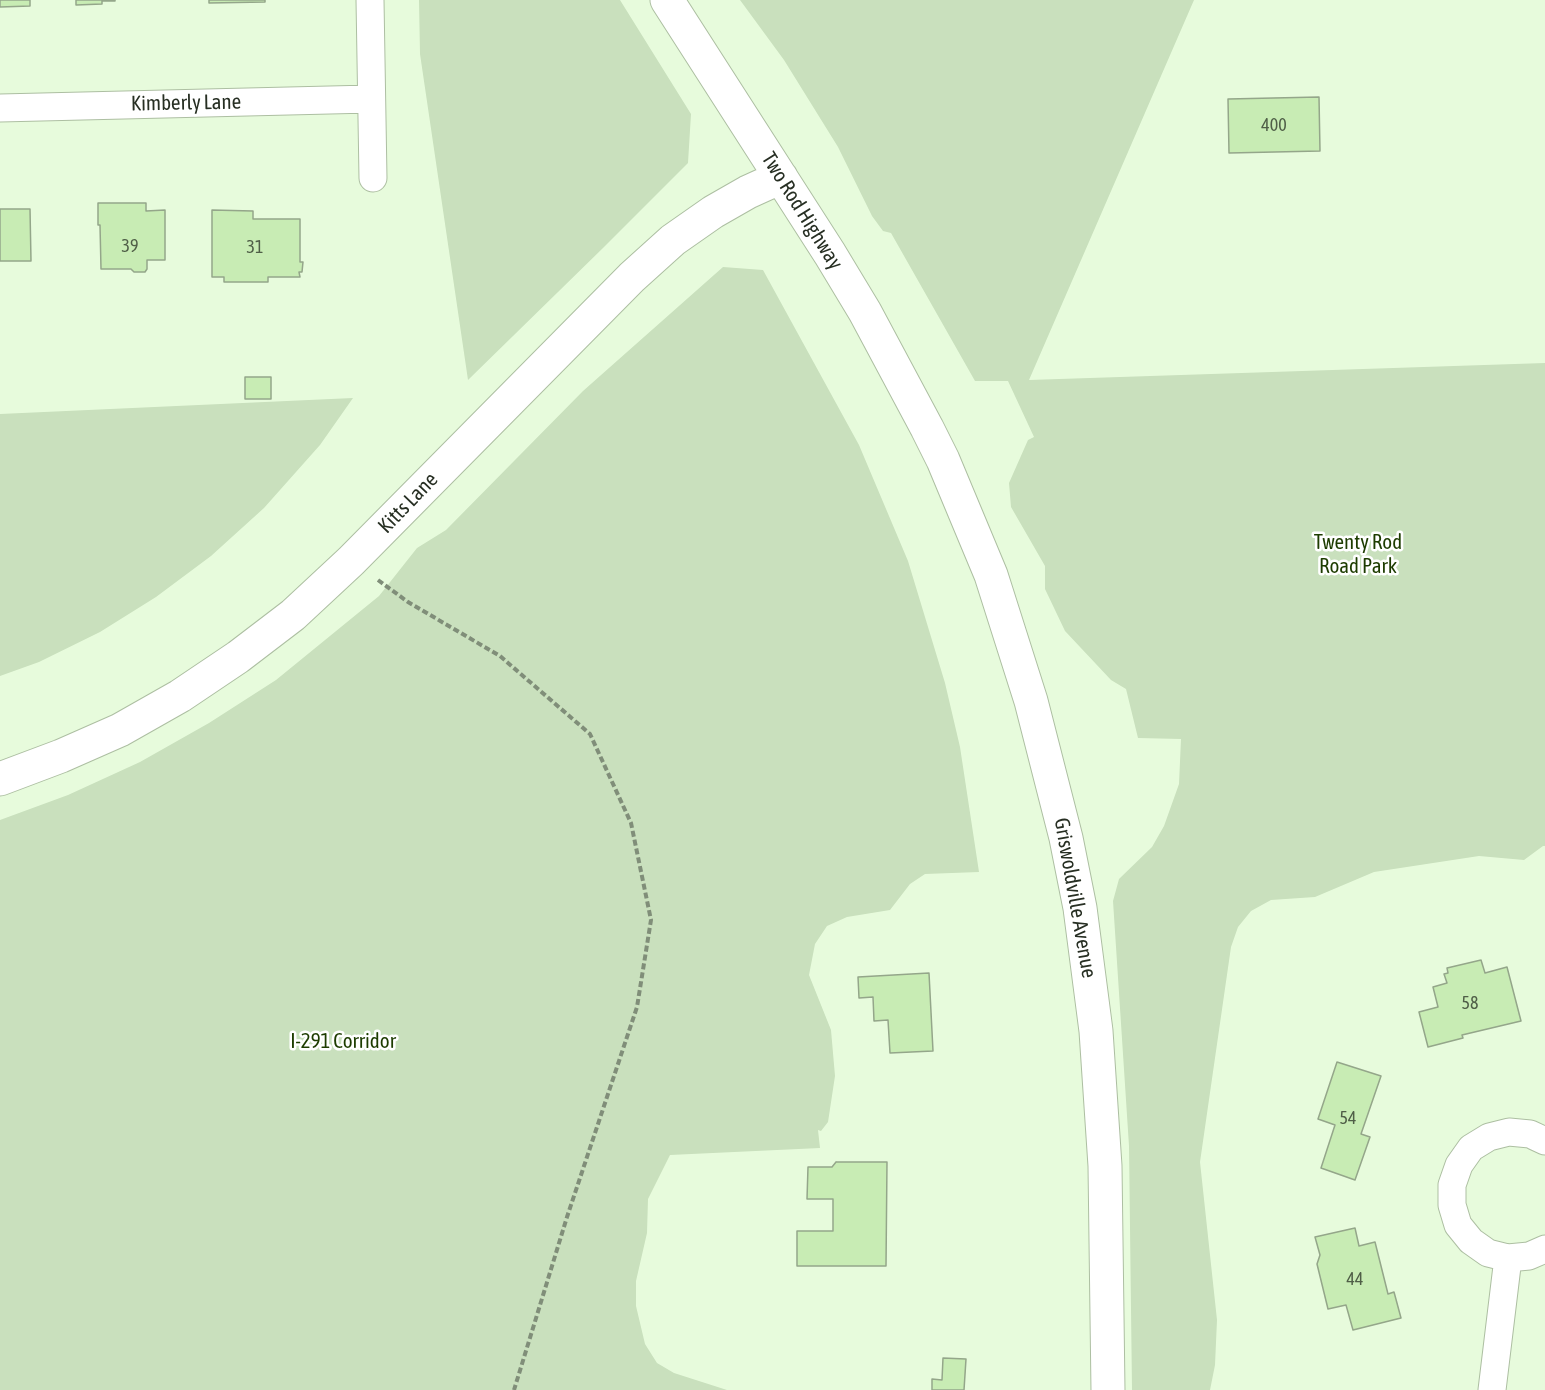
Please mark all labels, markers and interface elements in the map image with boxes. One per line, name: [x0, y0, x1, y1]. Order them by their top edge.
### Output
street label: Kimberly Lane: [131, 89, 241, 117]
house number: 400: [1261, 114, 1287, 136]
street label: Two Rod Highway: [756, 148, 848, 274]
house number: 39: [122, 235, 138, 257]
house number: 31: [247, 236, 263, 258]
street label: Kitts Lane: [373, 467, 443, 539]
park label: Twenty Rod Road Park: [1314, 529, 1402, 579]
street label: Griswoldville Avenue: [1049, 816, 1101, 980]
house number: 58: [1462, 992, 1478, 1014]
park label: I-291 Corridor: [290, 1028, 396, 1054]
house number: 54: [1340, 1107, 1356, 1129]
house number: 44: [1347, 1268, 1363, 1290]

